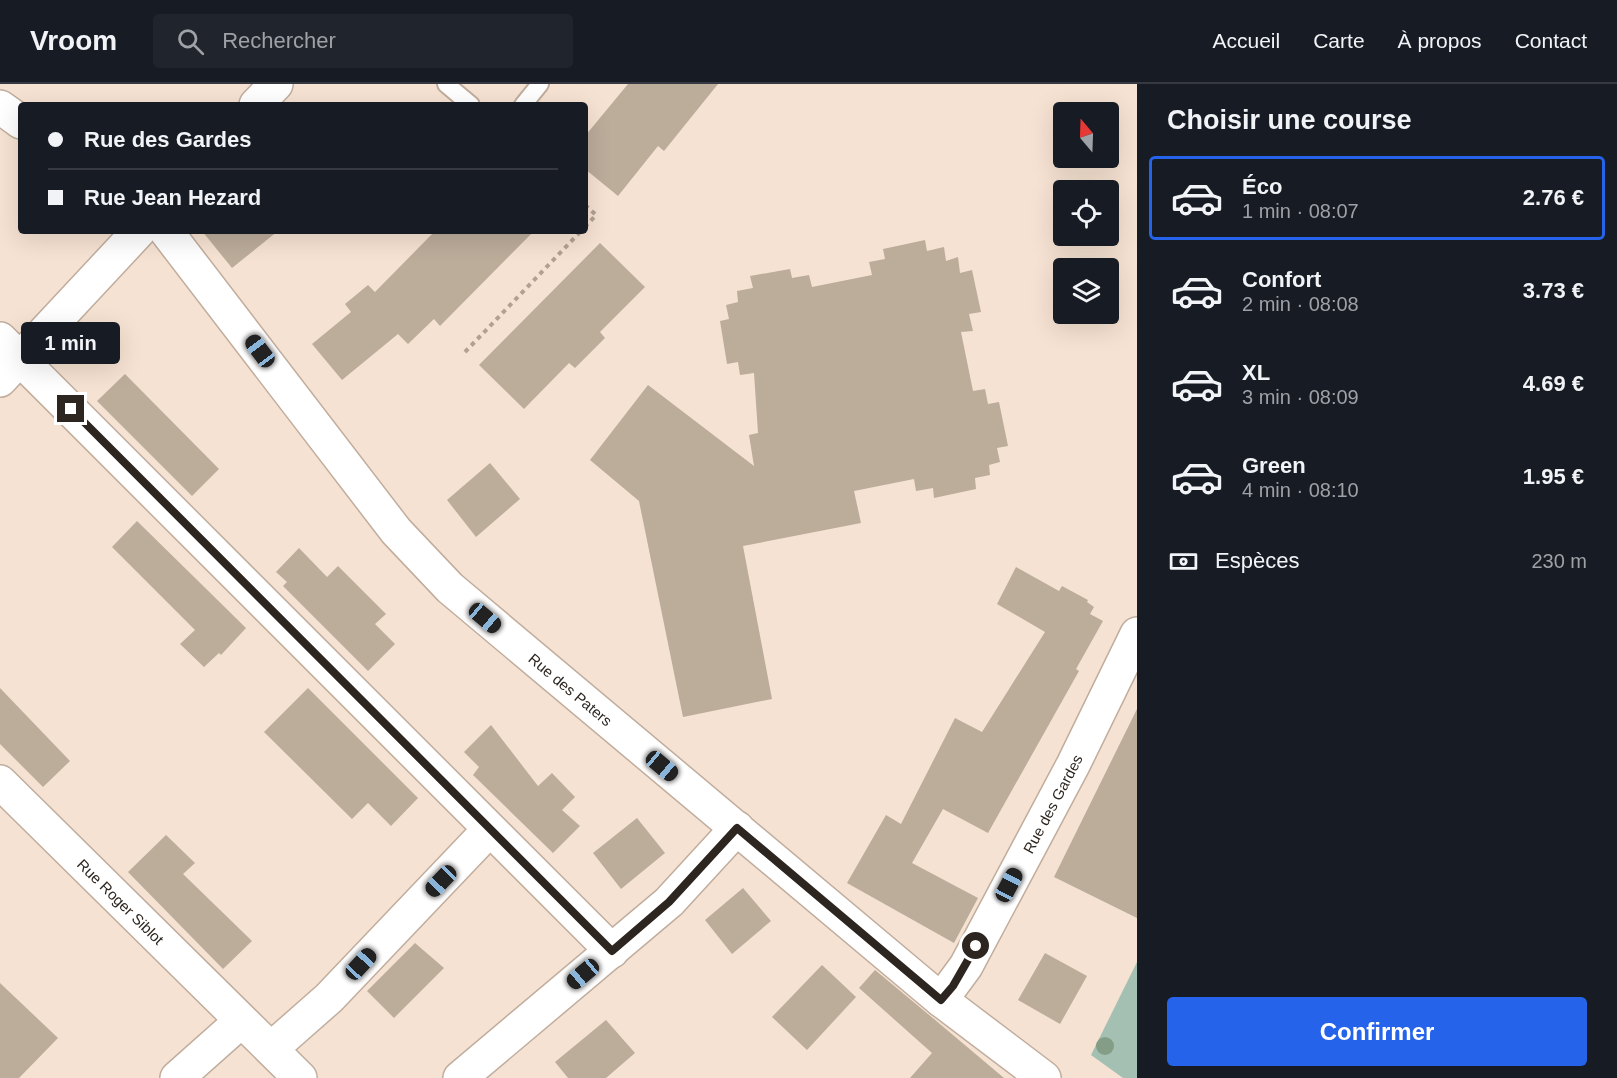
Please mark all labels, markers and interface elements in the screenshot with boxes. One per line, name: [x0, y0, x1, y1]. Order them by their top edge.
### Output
search box: [153, 14, 573, 68]
text: Vroom: [30, 25, 117, 56]
icon: search: [174, 25, 207, 58]
text: Rechercher: [222, 28, 336, 53]
text: Accueil: [1213, 29, 1280, 52]
text: Carte: [1313, 29, 1365, 52]
text: À propos: [1398, 29, 1482, 52]
text: Contact: [1515, 29, 1587, 52]
north arrow: [1053, 102, 1119, 168]
map controls: [1053, 102, 1119, 324]
text: Choisir une course: [1167, 105, 1412, 135]
text: Rue des Gardes: [84, 127, 252, 152]
icon: car: [1170, 171, 1224, 225]
text: Éco: [1242, 174, 1282, 199]
button: locate: [1053, 180, 1119, 246]
text: Rue Jean Hezard: [84, 185, 261, 210]
text: 2.76 €: [1523, 185, 1584, 210]
text: 1 min · 08:07: [1242, 200, 1359, 222]
button: layers: [1053, 258, 1119, 324]
icon: car: [1170, 264, 1224, 318]
text: Confort: [1242, 267, 1321, 292]
text: 3.73 €: [1523, 278, 1584, 303]
text: 2 min · 08:08: [1242, 293, 1359, 315]
callout: 1 min: [22, 322, 121, 364]
car: [242, 331, 278, 371]
text: 1 min: [44, 332, 97, 354]
icon: car: [1170, 357, 1224, 411]
text: XL: [1242, 360, 1270, 385]
text: 4.69 €: [1523, 371, 1584, 396]
text: 3 min · 08:09: [1242, 386, 1359, 408]
route end: [57, 395, 84, 422]
icon: car: [1170, 450, 1224, 504]
text: Green: [1242, 453, 1306, 478]
text: 1.95 €: [1523, 464, 1584, 489]
text: 4 min · 08:10: [1242, 479, 1359, 501]
icon: cash: [1167, 545, 1200, 578]
text: Espèces: [1215, 548, 1299, 573]
text: 230 m: [1531, 550, 1587, 572]
car: [465, 600, 505, 636]
street label: Rue des Paters: [526, 649, 616, 729]
car: [642, 748, 682, 784]
street label: Rue des Gardes: [1019, 752, 1085, 856]
street label: Rue Roger Siblot: [74, 855, 168, 948]
car: [422, 862, 460, 900]
car: [993, 865, 1025, 905]
route start: [962, 932, 989, 959]
car: [342, 945, 380, 983]
car: [563, 956, 603, 992]
button: Confirmer: [1167, 997, 1587, 1066]

